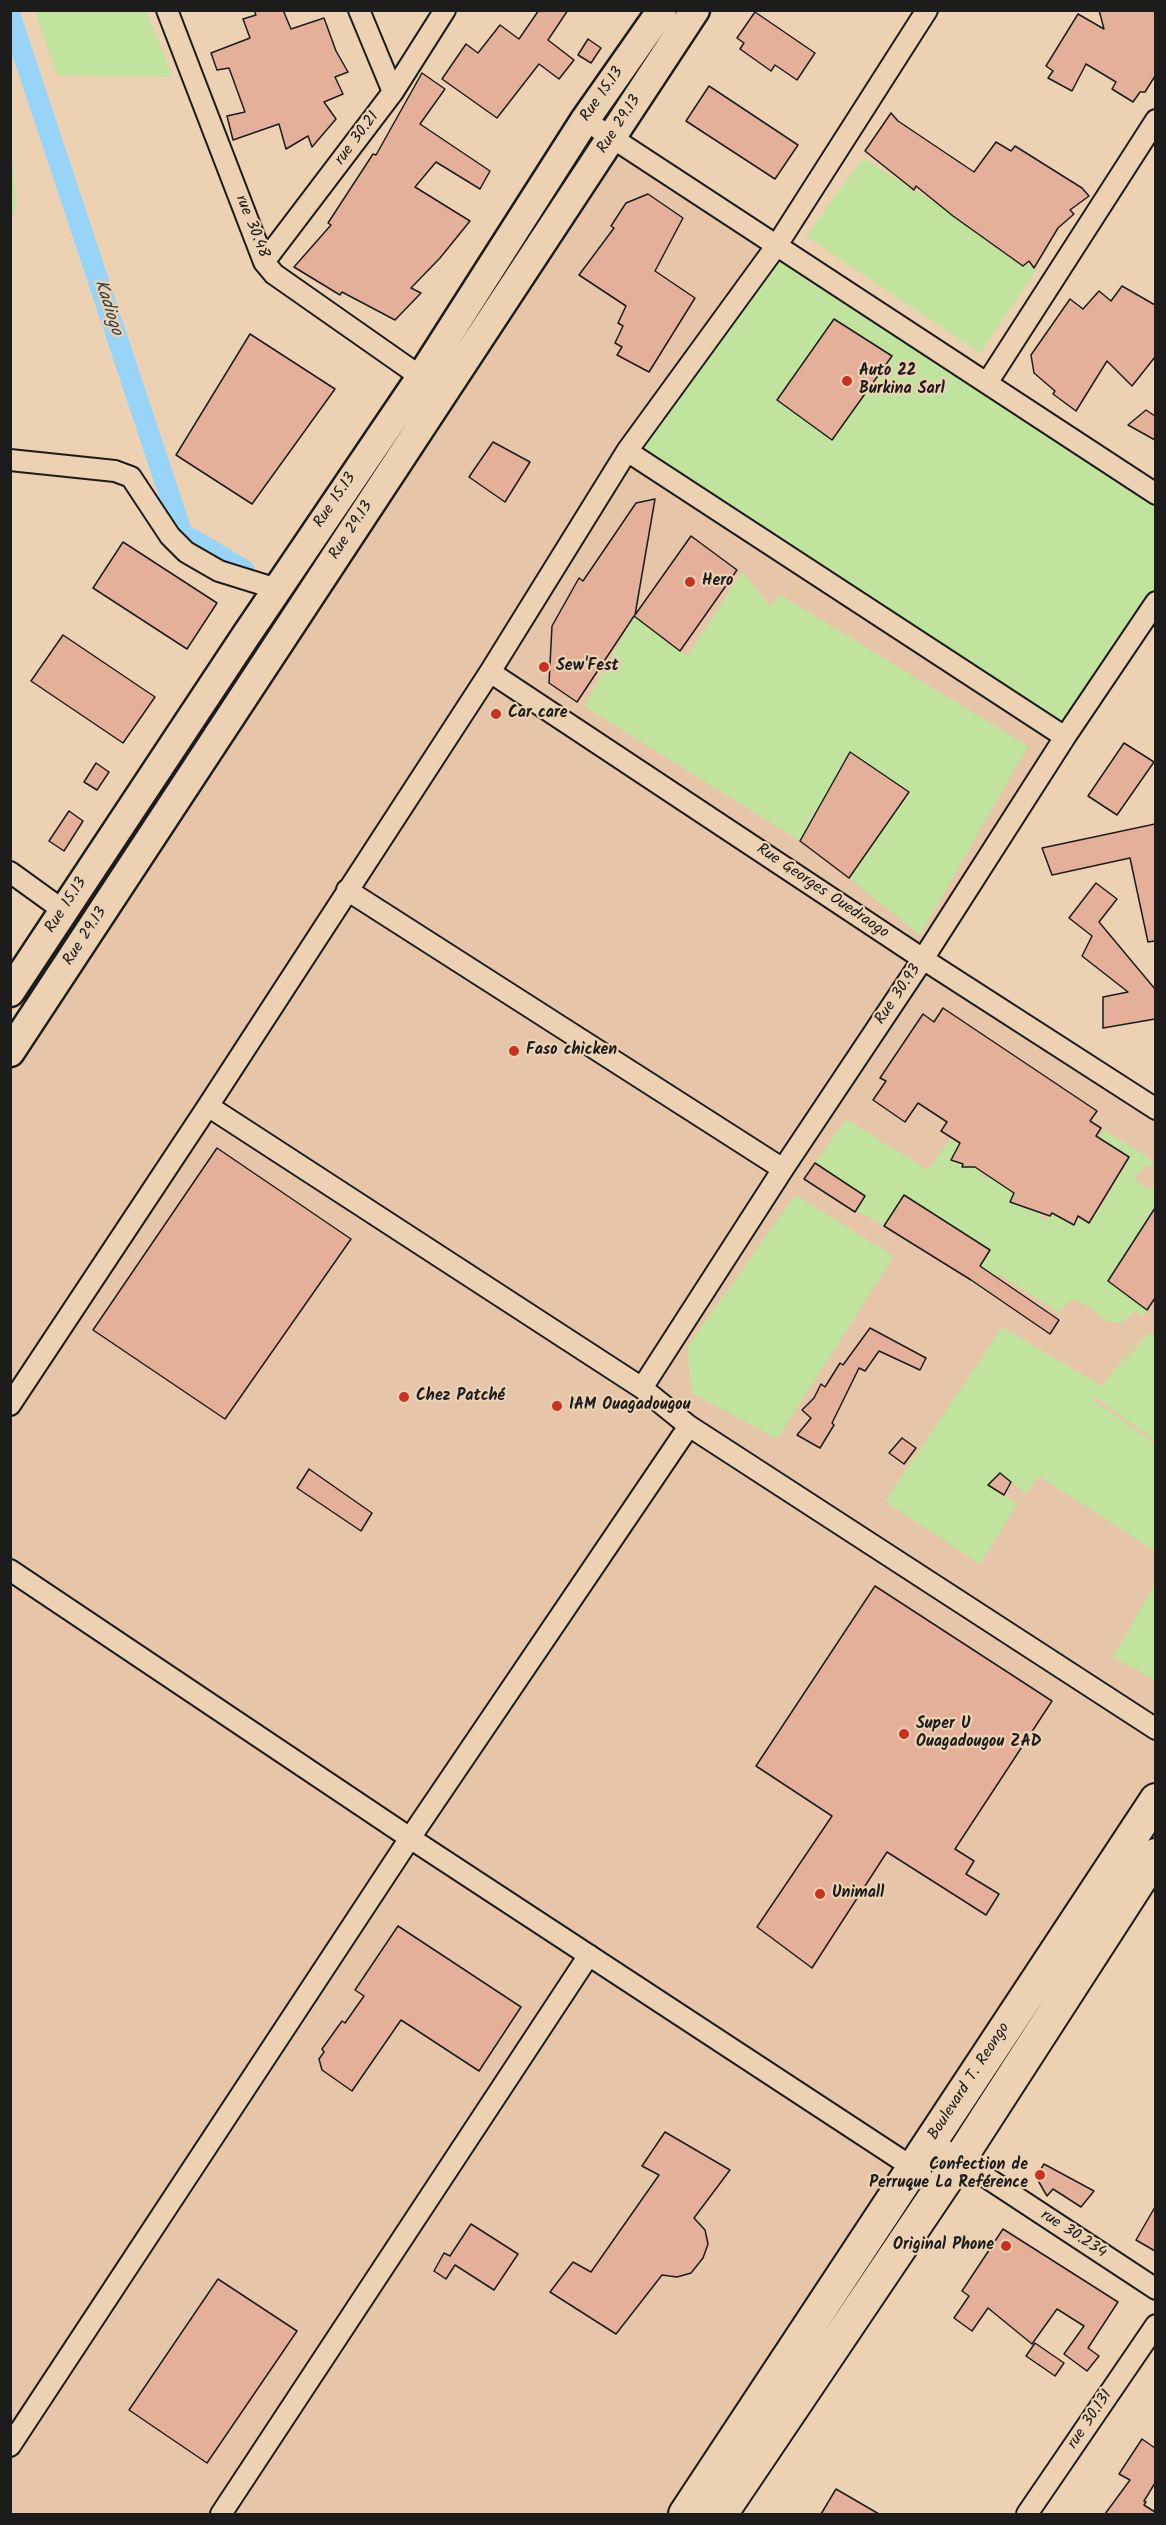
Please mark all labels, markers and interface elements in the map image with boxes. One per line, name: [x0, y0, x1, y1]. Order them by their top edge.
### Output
street label: Rue 15.13: [577, 64, 629, 126]
street label: Rue 29.13: [594, 92, 646, 158]
street label: rue 30.21: [332, 109, 384, 169]
street label: rue 30.48: [230, 193, 272, 261]
water label: Kadiogo: [88, 277, 126, 339]
place label: Auto 22 Burkina Sarl: [859, 362, 945, 400]
marker: Auto 22 Burkina Sarl: [840, 374, 854, 388]
street label: Rue 15.13: [311, 470, 361, 532]
street label: Rue 29.13: [326, 498, 378, 564]
place label: Hero: [702, 572, 733, 592]
marker: Hero: [683, 575, 697, 589]
place label: Sew'Fest: [556, 657, 619, 677]
marker: Sew'Fest: [537, 660, 551, 674]
place label: Car care: [508, 704, 568, 724]
marker: Car care: [489, 707, 503, 721]
street label: Rue Georges Ouedraogo: [752, 840, 892, 944]
street label: Rue 15.13: [42, 875, 92, 937]
street label: Rue 29.13: [60, 904, 112, 970]
street label: Rue 30.93: [872, 961, 926, 1029]
place label: Faso chicken: [526, 1041, 617, 1061]
marker: Faso chicken: [507, 1044, 521, 1058]
place label: Chez Patché: [416, 1387, 505, 1407]
marker: Chez Patché: [397, 1390, 411, 1404]
place label: IAM Ouagadougou: [569, 1396, 690, 1416]
marker: IAM Ouagadougou: [550, 1399, 564, 1413]
place label: Super U Ouagadougou ZAD: [916, 1715, 1041, 1753]
marker: Super U Ouagadougou ZAD: [897, 1727, 911, 1741]
place label: Unimall: [832, 1884, 884, 1904]
marker: Unimall: [813, 1887, 827, 1901]
street label: Boulevard T. Reongo: [925, 2020, 1015, 2144]
place label: Confection de Perruque La Reférence: [869, 2156, 1028, 2194]
marker: Confection de Perruque La Reférence: [1033, 2168, 1047, 2182]
street label: rue 30.234: [1036, 2207, 1110, 2263]
place label: Original Phone: [893, 2236, 994, 2256]
marker: Original Phone: [999, 2239, 1013, 2253]
street label: rue 30.131: [1064, 2387, 1118, 2453]

